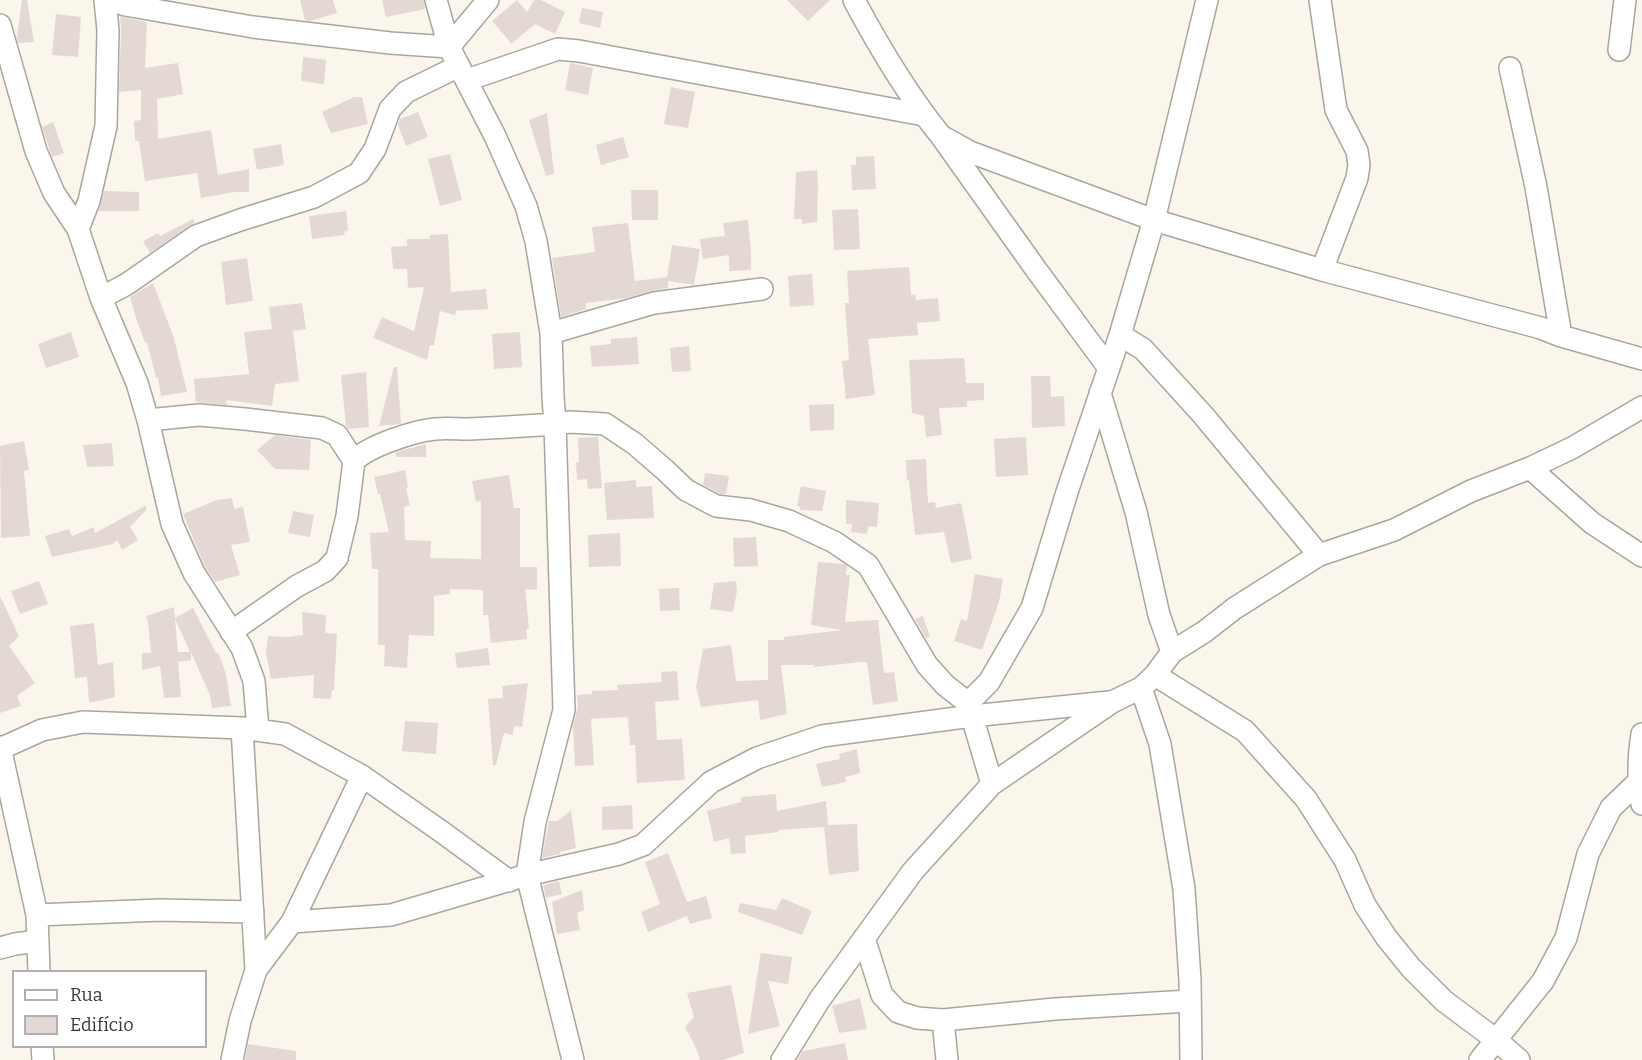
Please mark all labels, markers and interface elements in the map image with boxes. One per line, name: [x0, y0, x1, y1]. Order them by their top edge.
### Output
legend: [12, 970, 207, 1048]
text: Rua: [70, 984, 103, 1006]
text: Edifício: [70, 1014, 134, 1036]

